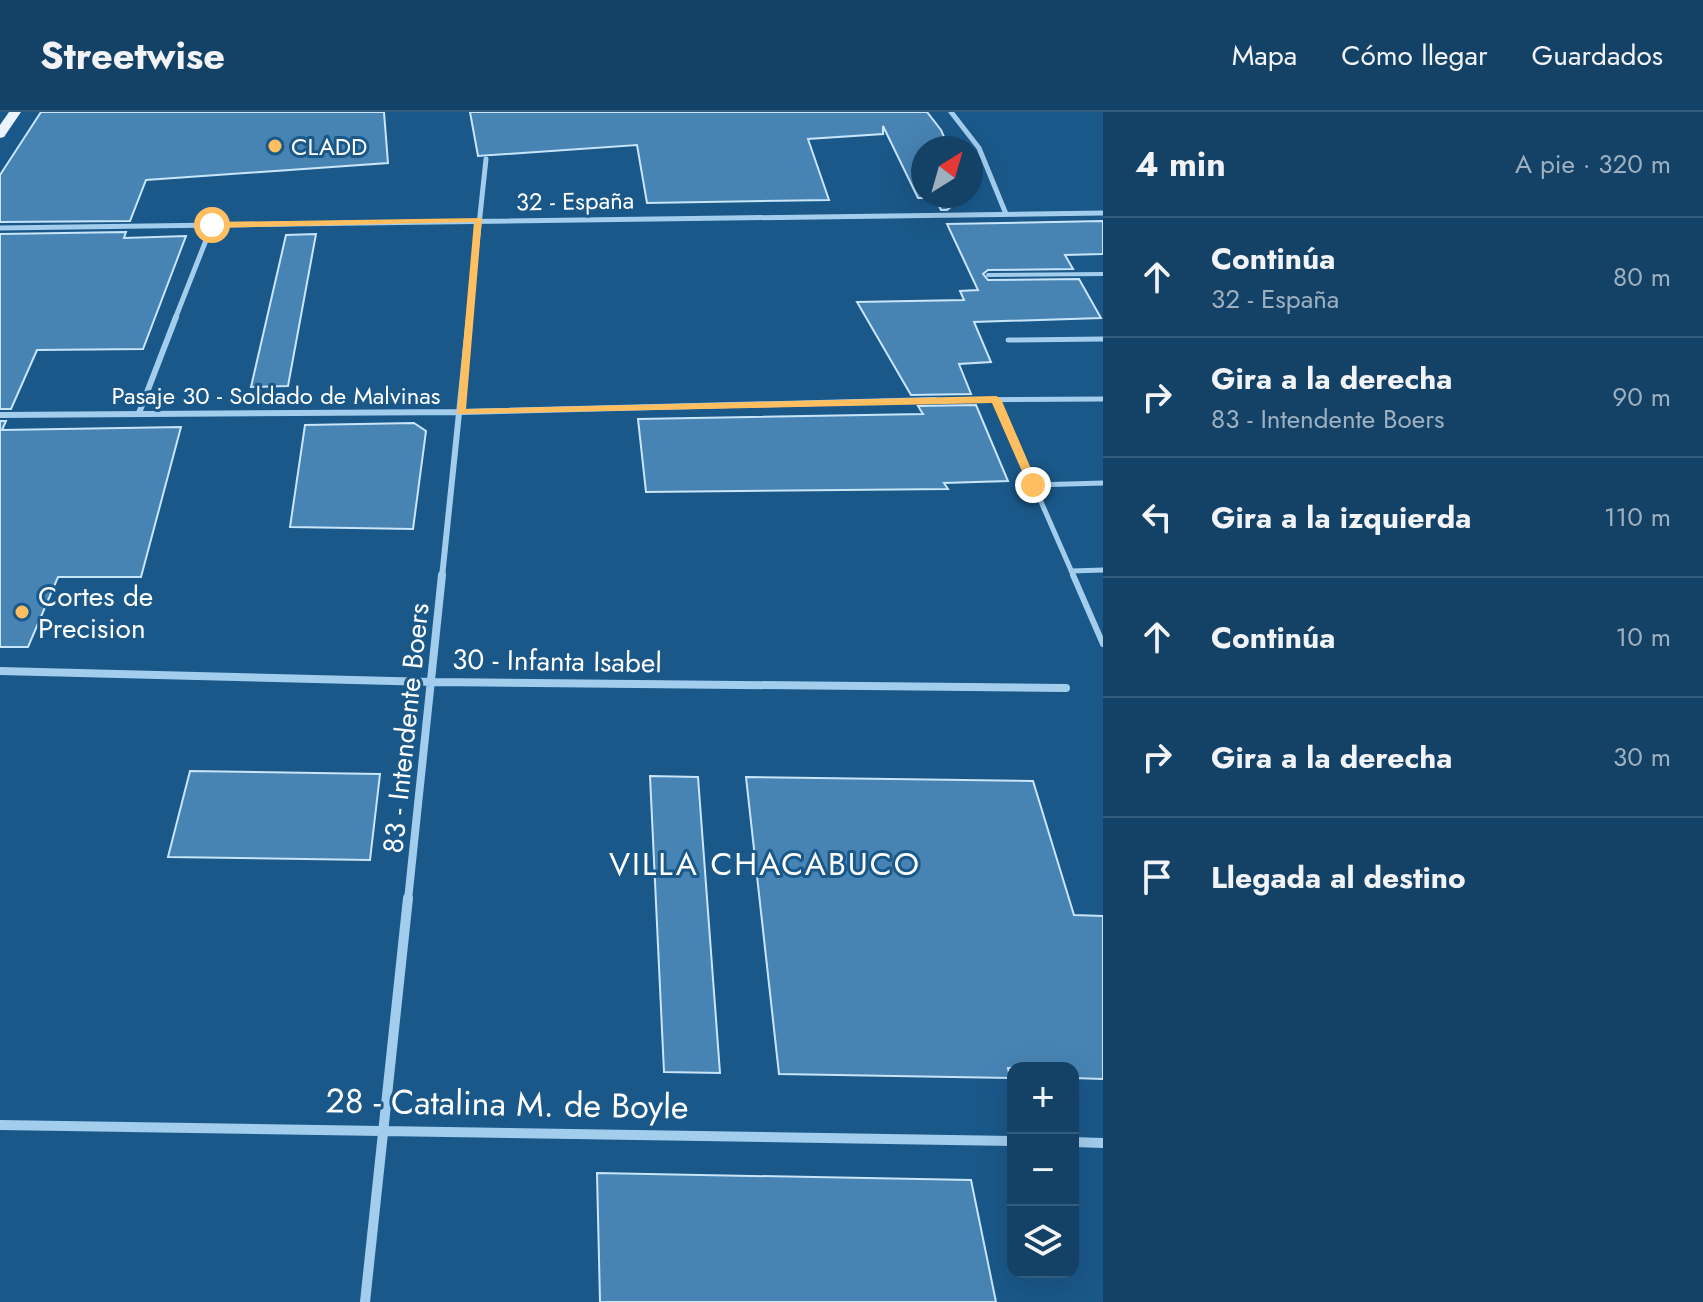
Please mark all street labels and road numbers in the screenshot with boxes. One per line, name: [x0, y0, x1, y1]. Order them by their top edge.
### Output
street label: 32 - España: [515, 182, 635, 220]
street label: Pasaje 30 - Soldado de Malvinas: [111, 378, 441, 413]
street label: 83 - Intendente Boers: [372, 601, 440, 855]
street label: 30 - Infanta Isabel: [452, 639, 662, 683]
street label: 28 - Catalina M. de Boyle: [325, 1076, 689, 1132]

